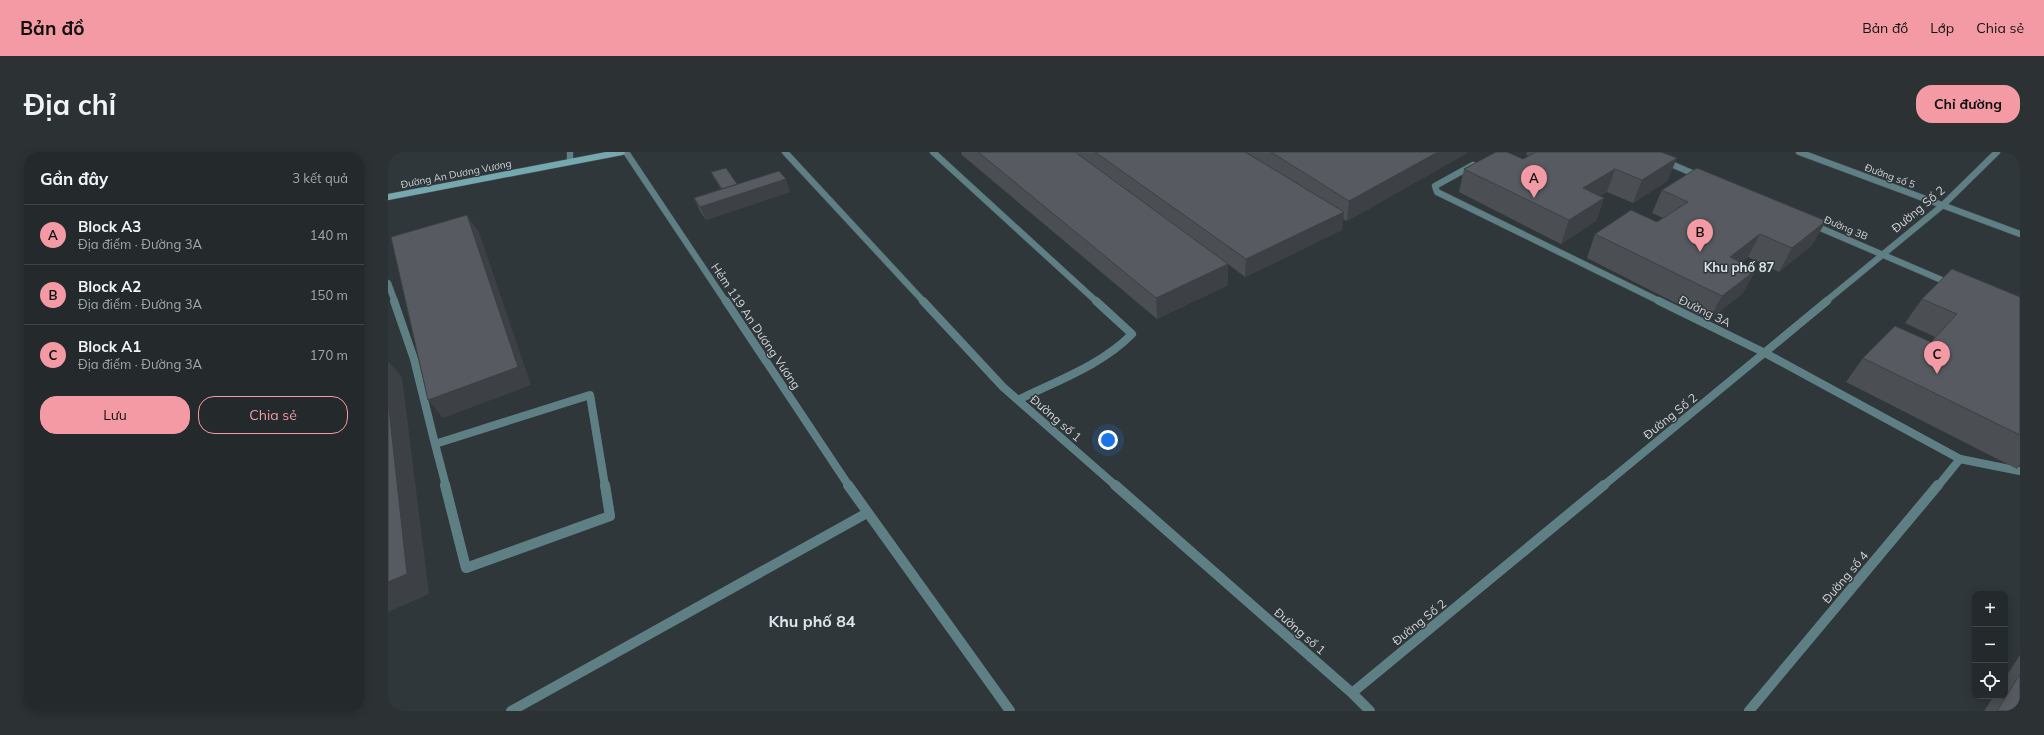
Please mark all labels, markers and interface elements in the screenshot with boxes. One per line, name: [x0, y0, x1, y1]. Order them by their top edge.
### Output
text: Bản đồ: [20, 16, 85, 40]
text: Bản đồ: [1862, 19, 1908, 37]
text: Lớp: [1930, 19, 1954, 37]
text: Chia sẻ: [1976, 19, 2024, 37]
button: Chỉ đường: [1916, 85, 2020, 123]
text: Địa chỉ: [24, 87, 116, 122]
street label: Đường An Dương Vương: [400, 157, 512, 191]
street label: Đường số 5: [1863, 161, 1917, 191]
pin: A: [1521, 165, 1547, 198]
text: Gần đây: [40, 168, 108, 189]
text: 3 kết quả: [292, 170, 348, 186]
street label: Đường Số 2: [1888, 182, 1948, 236]
street label: Đường 3B: [1822, 213, 1870, 243]
text: Block A3: [78, 217, 141, 236]
pin: B: [1687, 219, 1713, 252]
text: A: [48, 227, 58, 243]
text: 140 m: [310, 227, 348, 243]
text: Địa điểm · Đường 3A: [78, 236, 202, 252]
district label: Khu phố 87: [1704, 259, 1774, 275]
street label: Hẻm 119 An Dương Vương: [708, 260, 804, 392]
text: Block A2: [78, 277, 141, 296]
text: B: [49, 287, 57, 303]
text: 150 m: [310, 287, 348, 303]
street label: Đường 3A: [1676, 292, 1734, 330]
text: Địa điểm · Đường 3A: [78, 296, 202, 312]
text: Block A1: [78, 337, 141, 356]
pin: C: [1924, 341, 1950, 374]
text: C: [49, 347, 57, 363]
text: 170 m: [310, 347, 348, 363]
text: Địa điểm · Đường 3A: [78, 356, 202, 372]
street label: Đường Số 2: [1640, 390, 1700, 442]
street label: Đường số 1: [1027, 392, 1085, 444]
button: Lưu: [40, 396, 190, 434]
button: Chia sẻ: [198, 396, 348, 434]
your location: [1098, 430, 1118, 450]
street label: Đường số 4: [1819, 548, 1871, 606]
map controls: [1972, 591, 2008, 699]
button: +: [1972, 591, 2008, 627]
street label: Đường Số 2: [1389, 596, 1449, 648]
street label: Đường số 1: [1271, 605, 1329, 657]
district label: Khu phố 84: [769, 611, 856, 631]
button: −: [1972, 627, 2008, 663]
button: locate: [1972, 663, 2008, 699]

